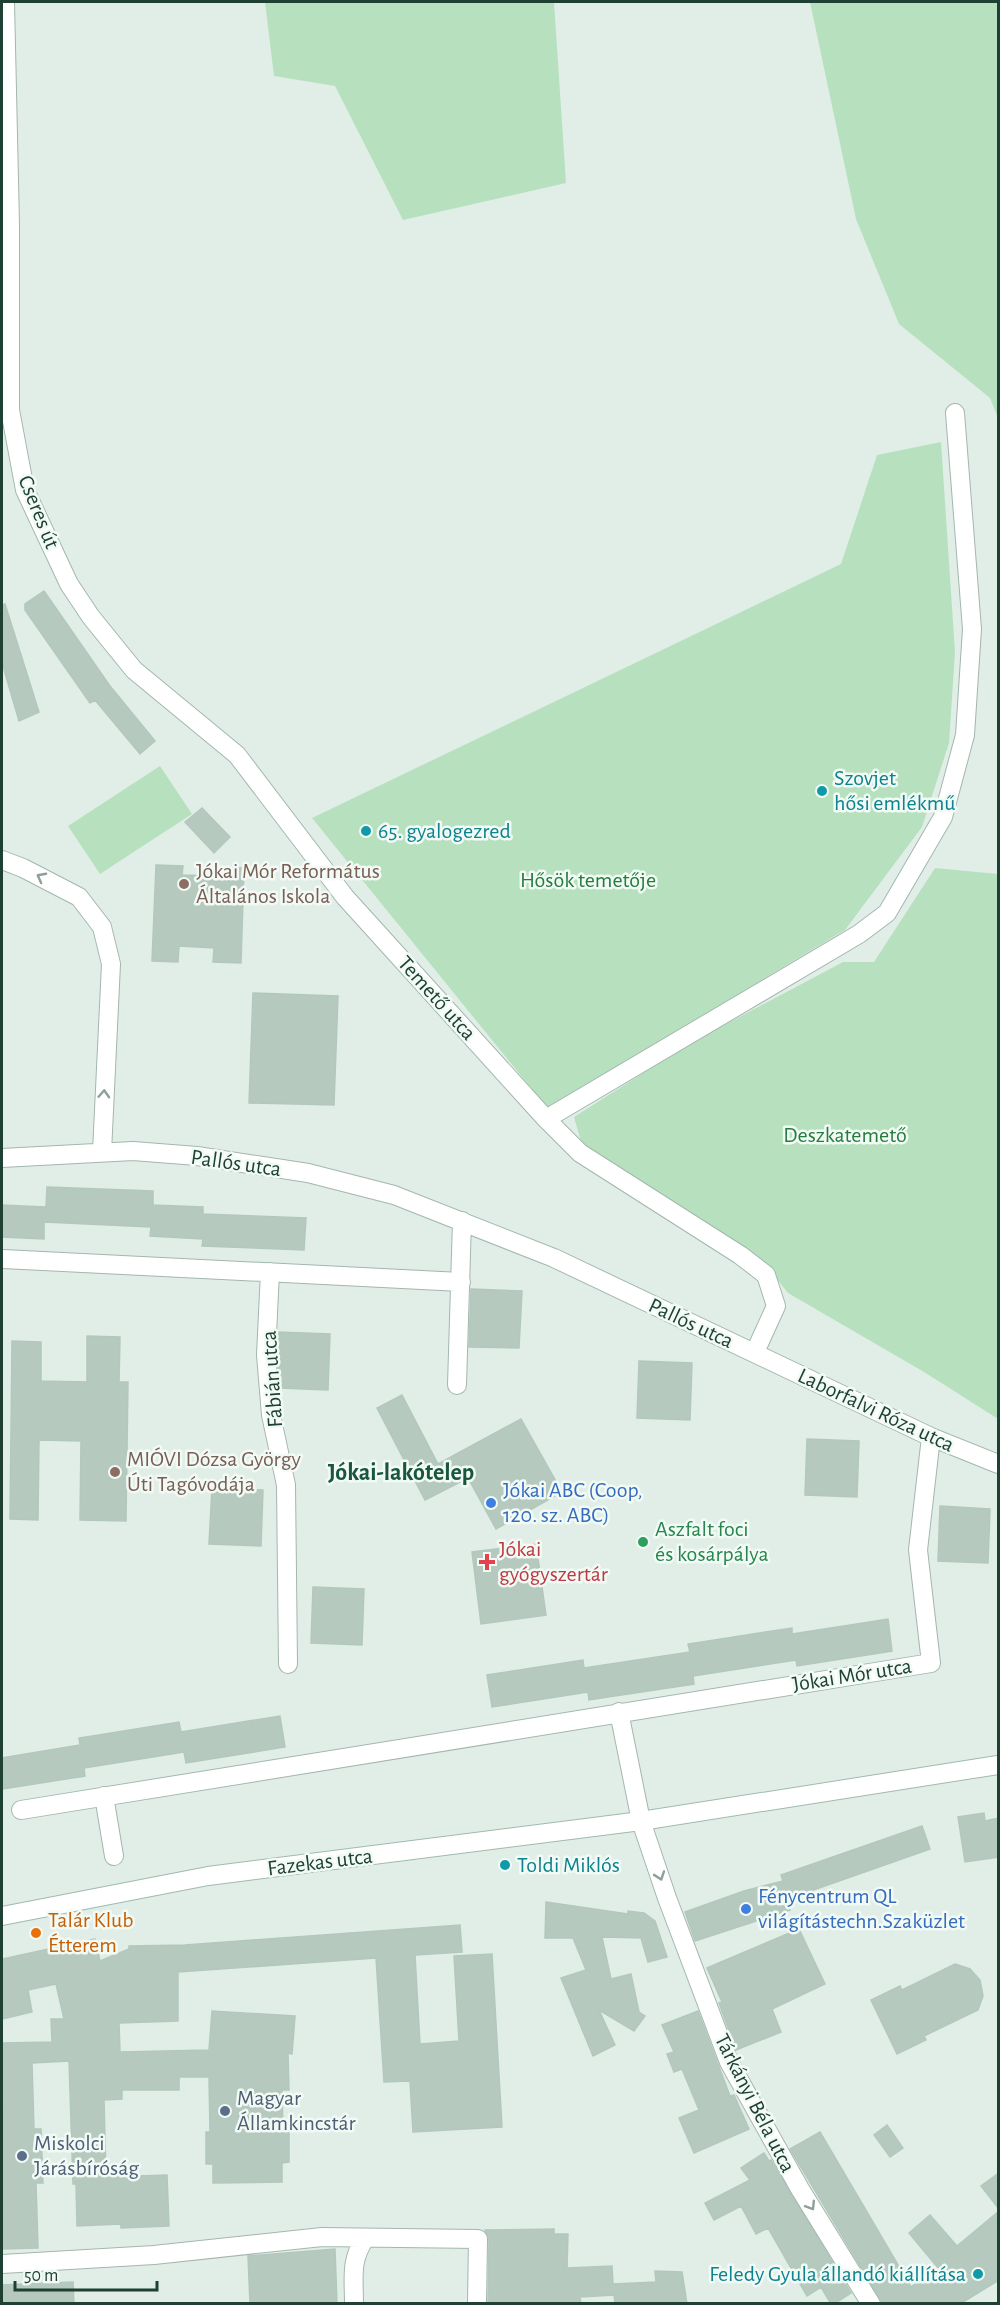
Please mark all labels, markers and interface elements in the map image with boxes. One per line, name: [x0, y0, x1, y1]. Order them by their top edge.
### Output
street label: Cseres út: [14, 472, 64, 552]
place label: Szovjet hősi emlékmű: [834, 767, 956, 814]
marker: Szovjet hősi emlékmű: [815, 784, 829, 798]
place label: 65. gyalogezred: [378, 820, 511, 842]
marker: 65. gyalogezred: [359, 824, 373, 838]
place label: Jókai Mór Református Általános Iskola: [196, 860, 380, 907]
park label: Hősök temetője: [520, 869, 656, 891]
one-way arrow: [37, 873, 47, 884]
marker: Jókai Mór Református Általános Iskola: [177, 877, 191, 891]
street label: Temető utca: [394, 952, 480, 1044]
one-way arrow: [98, 1089, 111, 1098]
park label: Deszkatemető: [783, 1124, 907, 1146]
street label: Pallós utca: [189, 1146, 283, 1180]
street label: Pallós utca: [645, 1294, 737, 1352]
street label: Fábián utca: [258, 1330, 286, 1428]
street label: Laborfalvi Róza utca: [794, 1364, 958, 1456]
place label: MIÓVI Dózsa György Úti Tagóvodája: [127, 1447, 301, 1495]
district label: Jókai-lakótelep: [328, 1461, 474, 1485]
marker: MIÓVI Dózsa György Úti Tagóvodája: [108, 1465, 122, 1479]
place label: Jókai ABC (Coop, 120. sz. ABC): [503, 1479, 643, 1526]
marker: Jókai ABC (Coop, 120. sz. ABC): [484, 1496, 498, 1510]
place label: Aszfalt foci és kosárpálya: [655, 1518, 769, 1565]
marker: Aszfalt foci és kosárpálya: [636, 1535, 650, 1549]
place label: Jókai gyógyszertár: [499, 1538, 608, 1585]
marker: Jókai gyógyszertár: [480, 1555, 494, 1569]
street label: Jókai Mór utca: [791, 1655, 913, 1695]
street label: Fazekas utca: [266, 1845, 374, 1879]
place label: Toldi Miklós: [517, 1854, 620, 1876]
marker: Toldi Miklós: [498, 1858, 512, 1872]
one-way arrow: [653, 1871, 665, 1881]
place label: Fénycentrum QL világítástechn.Szaküzlet: [758, 1885, 965, 1932]
marker: Fénycentrum QL világítástechn.Szaküzlet: [739, 1902, 753, 1916]
place label: Talár Klub Étterem: [48, 1909, 134, 1956]
marker: Talár Klub Étterem: [29, 1926, 43, 1940]
street label: Tárkányi Béla utca: [711, 2030, 799, 2176]
place label: Magyar Államkincstár: [237, 2087, 356, 2134]
marker: Magyar Államkincstár: [218, 2104, 232, 2118]
place label: Miskolci Járásbíróság: [34, 2132, 139, 2179]
marker: Miskolci Járásbíróság: [15, 2149, 29, 2163]
one-way arrow: [803, 2199, 814, 2210]
scale bar: [15, 2254, 158, 2292]
place label: Feledy Gyula állandó kiállítása: [709, 2263, 966, 2285]
text: 50 m: [24, 2267, 58, 2285]
marker: Feledy Gyula állandó kiállítása: [971, 2267, 985, 2281]

